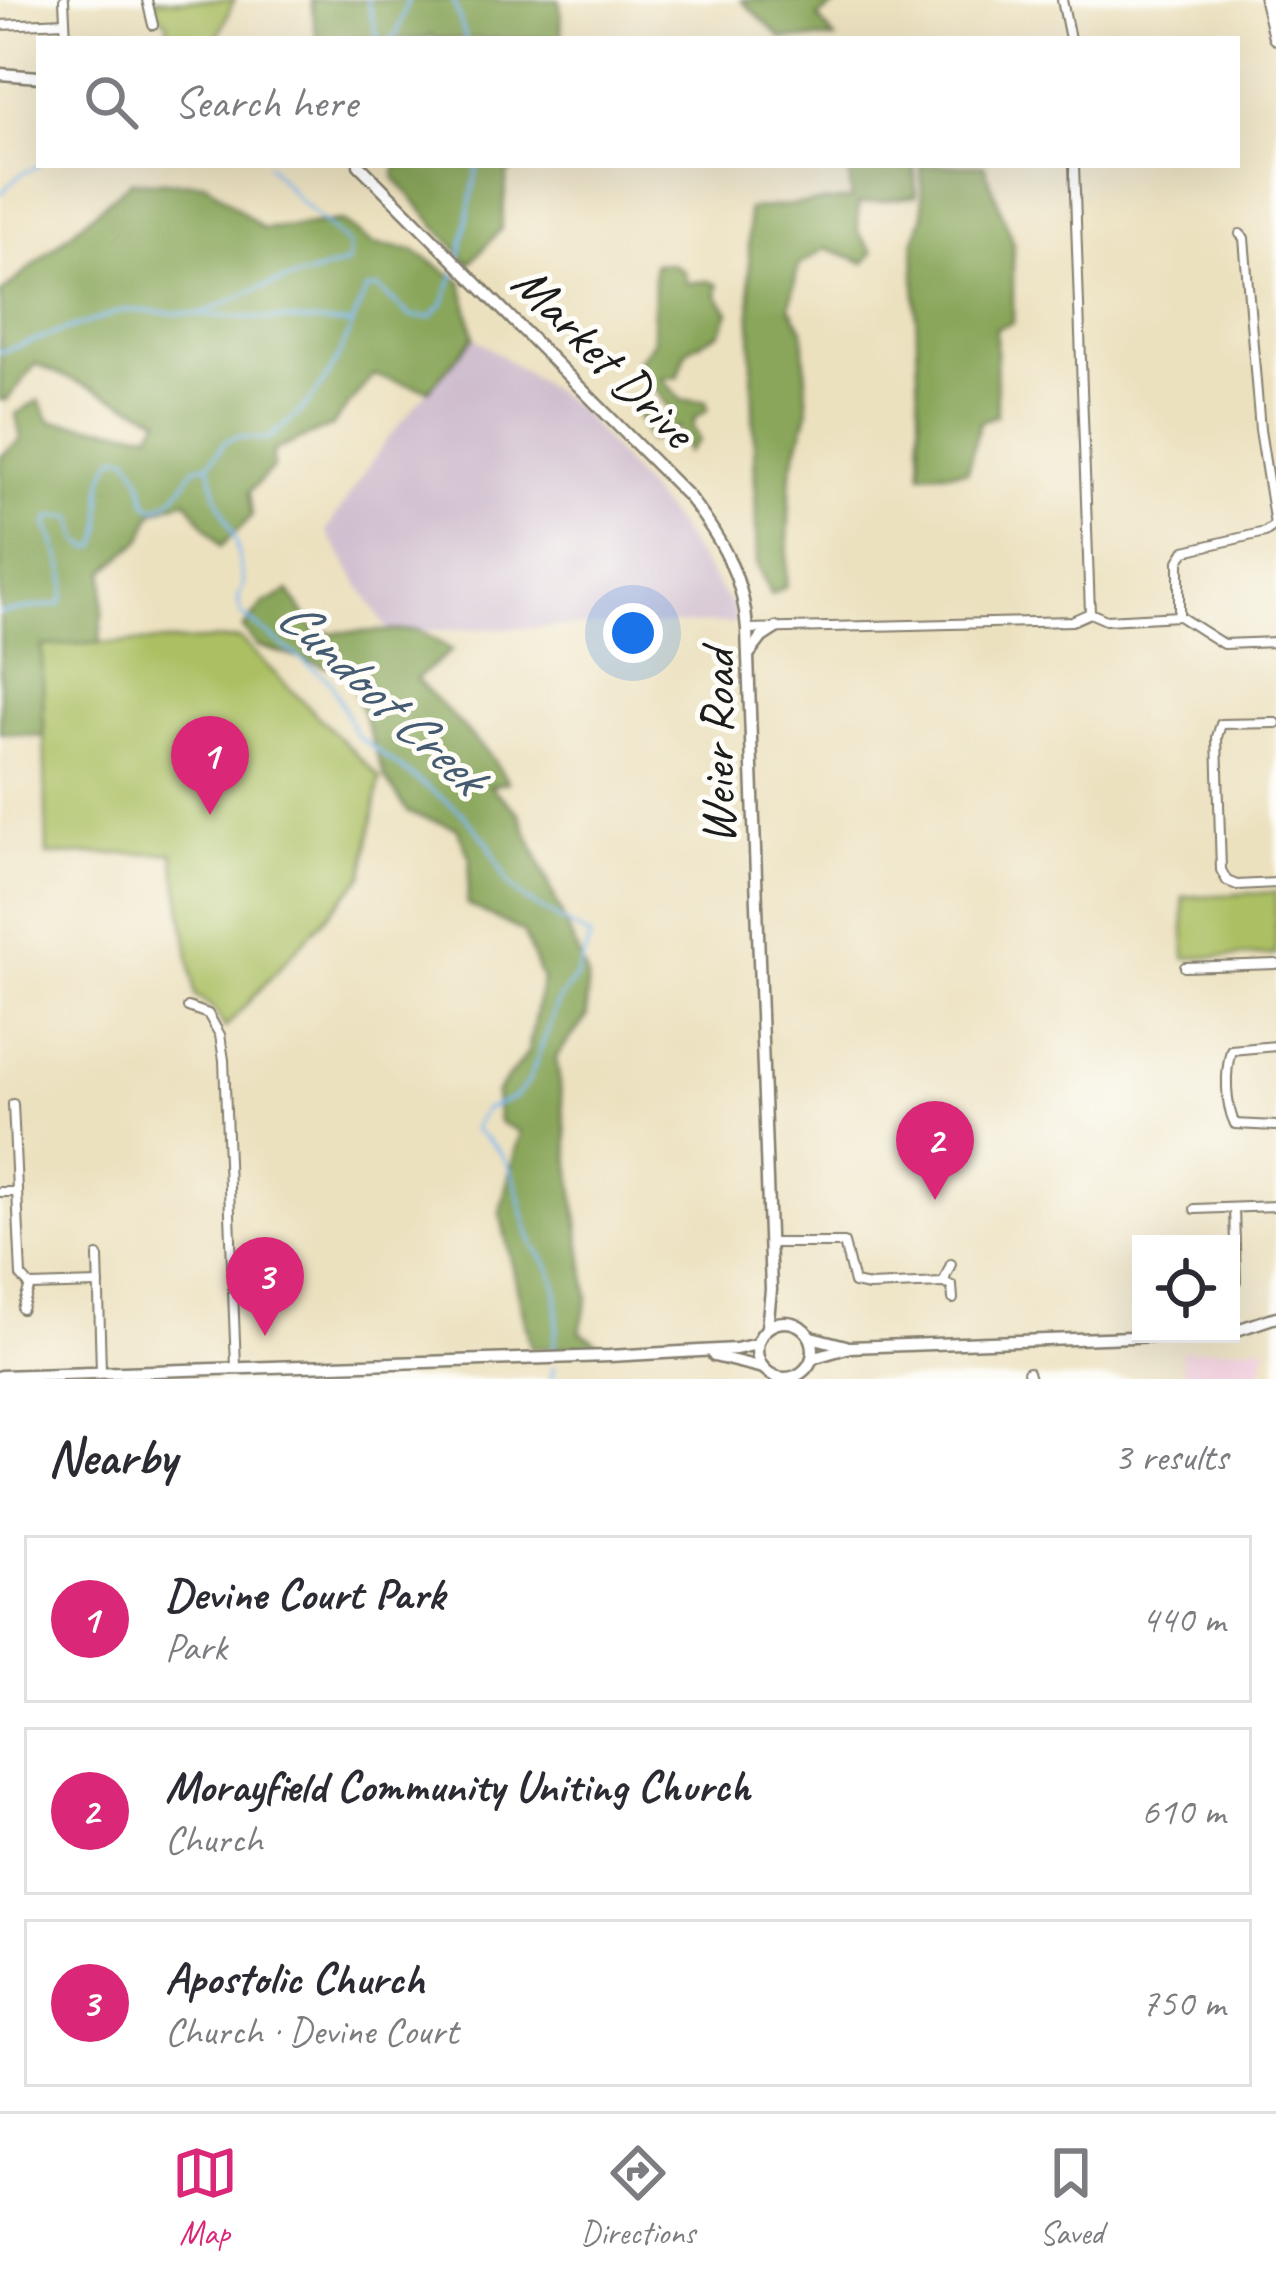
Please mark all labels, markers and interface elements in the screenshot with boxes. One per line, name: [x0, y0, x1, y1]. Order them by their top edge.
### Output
search box: [36, 36, 1240, 168]
icon: search: [78, 69, 144, 135]
text: Search here: [174, 74, 357, 131]
street label: Market Drive: [499, 251, 711, 463]
water label: Cundoot Creek: [264, 582, 506, 814]
your location: [603, 603, 663, 663]
street label: Weier Road: [685, 642, 749, 844]
pin: 1: [171, 716, 249, 815]
pin: 2: [896, 1101, 974, 1200]
map controls: [1132, 1235, 1240, 1343]
button: locate: [1132, 1235, 1240, 1343]
pin: 3: [226, 1237, 304, 1336]
text: Nearby: [48, 1425, 176, 1489]
text: 3 results: [1114, 1433, 1228, 1482]
text: Devine Court Park: [165, 1566, 444, 1623]
text: 1: [81, 1595, 99, 1644]
text: 440 m: [1141, 1595, 1225, 1644]
text: Park: [165, 1623, 227, 1672]
text: Morayfield Community Uniting Church: [165, 1758, 750, 1815]
text: 2: [81, 1787, 99, 1836]
text: 610 m: [1141, 1787, 1225, 1836]
text: Church: [165, 1815, 263, 1864]
text: Apostolic Church: [165, 1950, 424, 2007]
text: 3: [81, 1979, 99, 2028]
text: 750 m: [1141, 1979, 1225, 2028]
text: Church · Devine Court: [165, 2007, 458, 2056]
tab: Map: [172, 2140, 238, 2254]
tab: Directions: [581, 2140, 695, 2254]
tab: Saved: [1038, 2140, 1104, 2254]

